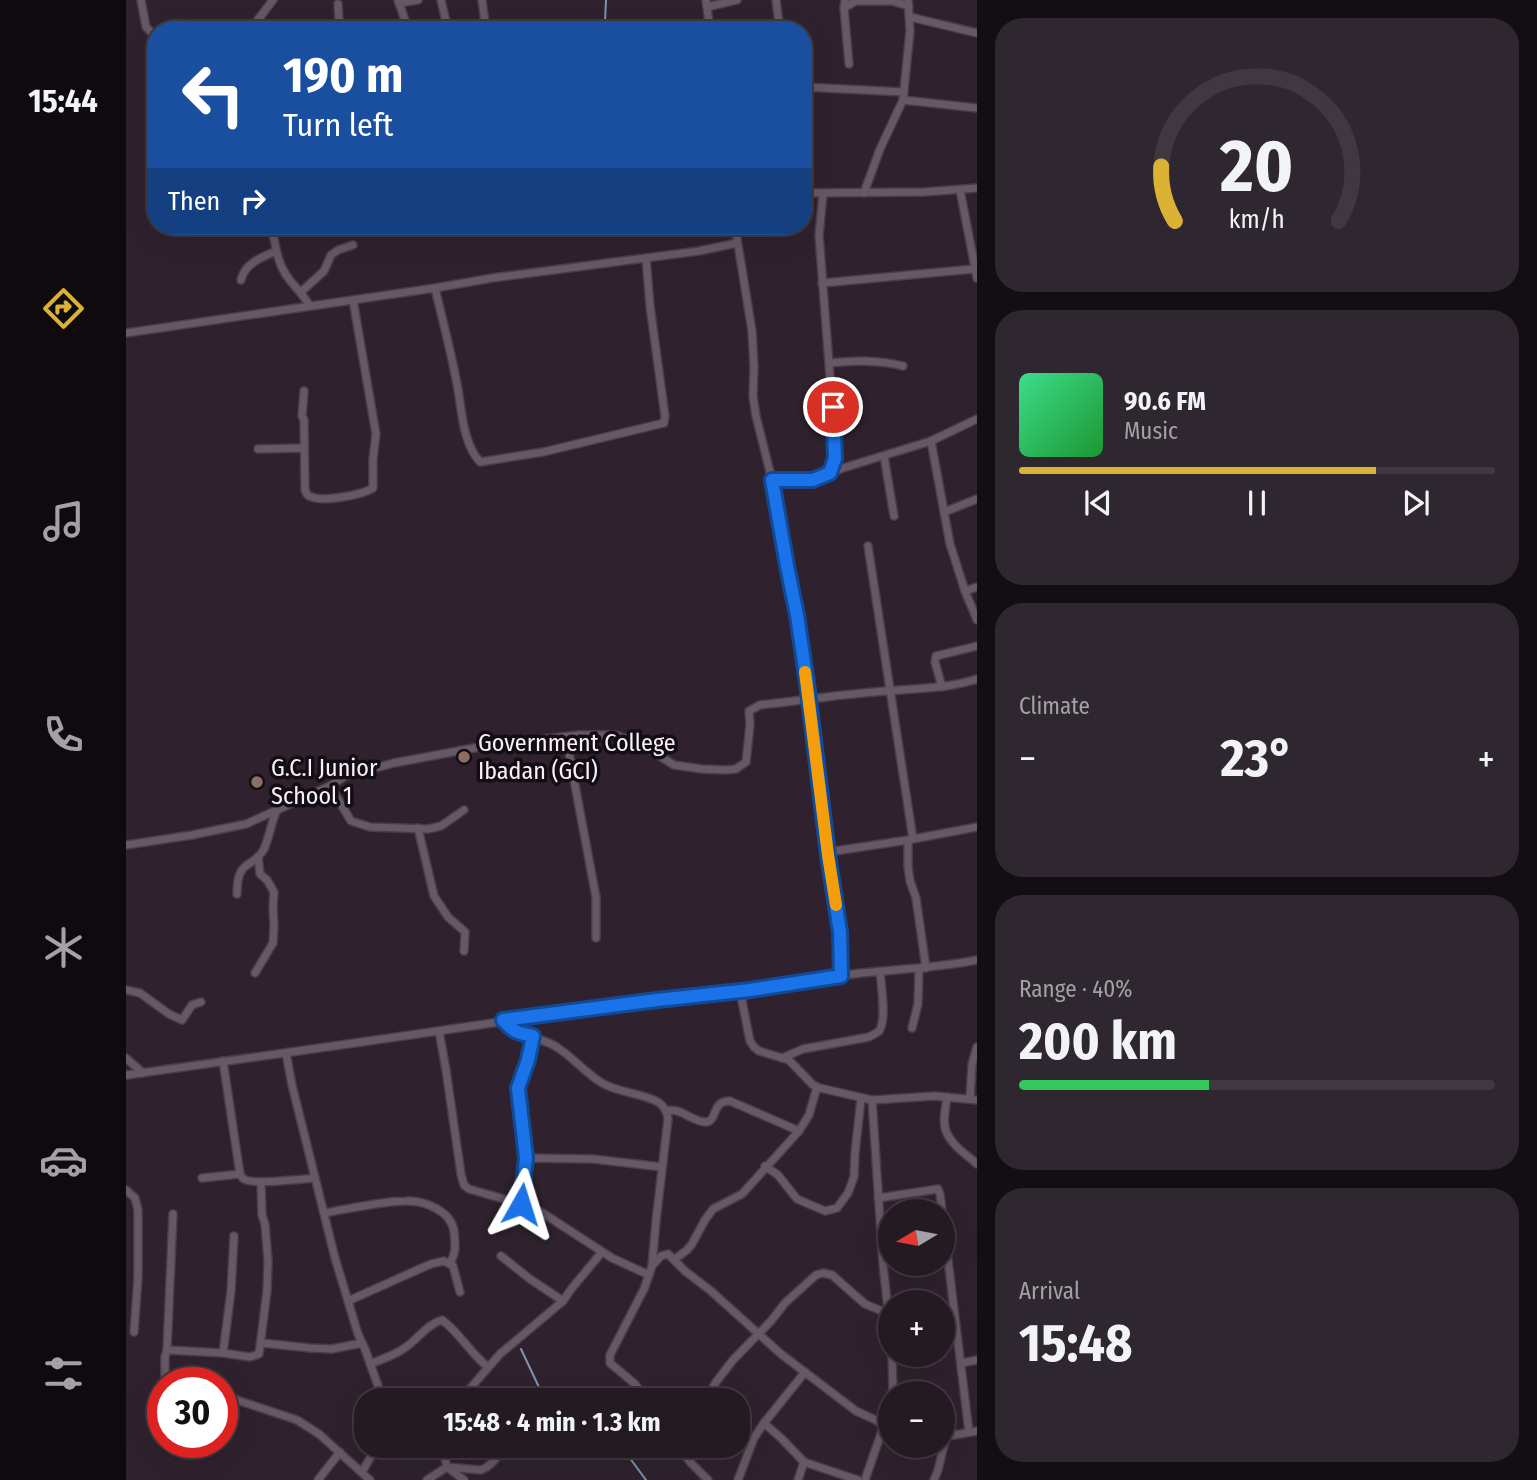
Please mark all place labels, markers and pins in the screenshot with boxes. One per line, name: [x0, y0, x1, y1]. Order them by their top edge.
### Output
pin: [803, 377, 863, 437]
place label: Government College Ibadan (GCI): [478, 729, 676, 785]
marker: Government College Ibadan (GCI): [456, 749, 472, 765]
place label: G.C.I Junior School 1: [271, 754, 378, 810]
marker: G.C.I Junior School 1: [249, 774, 265, 790]

